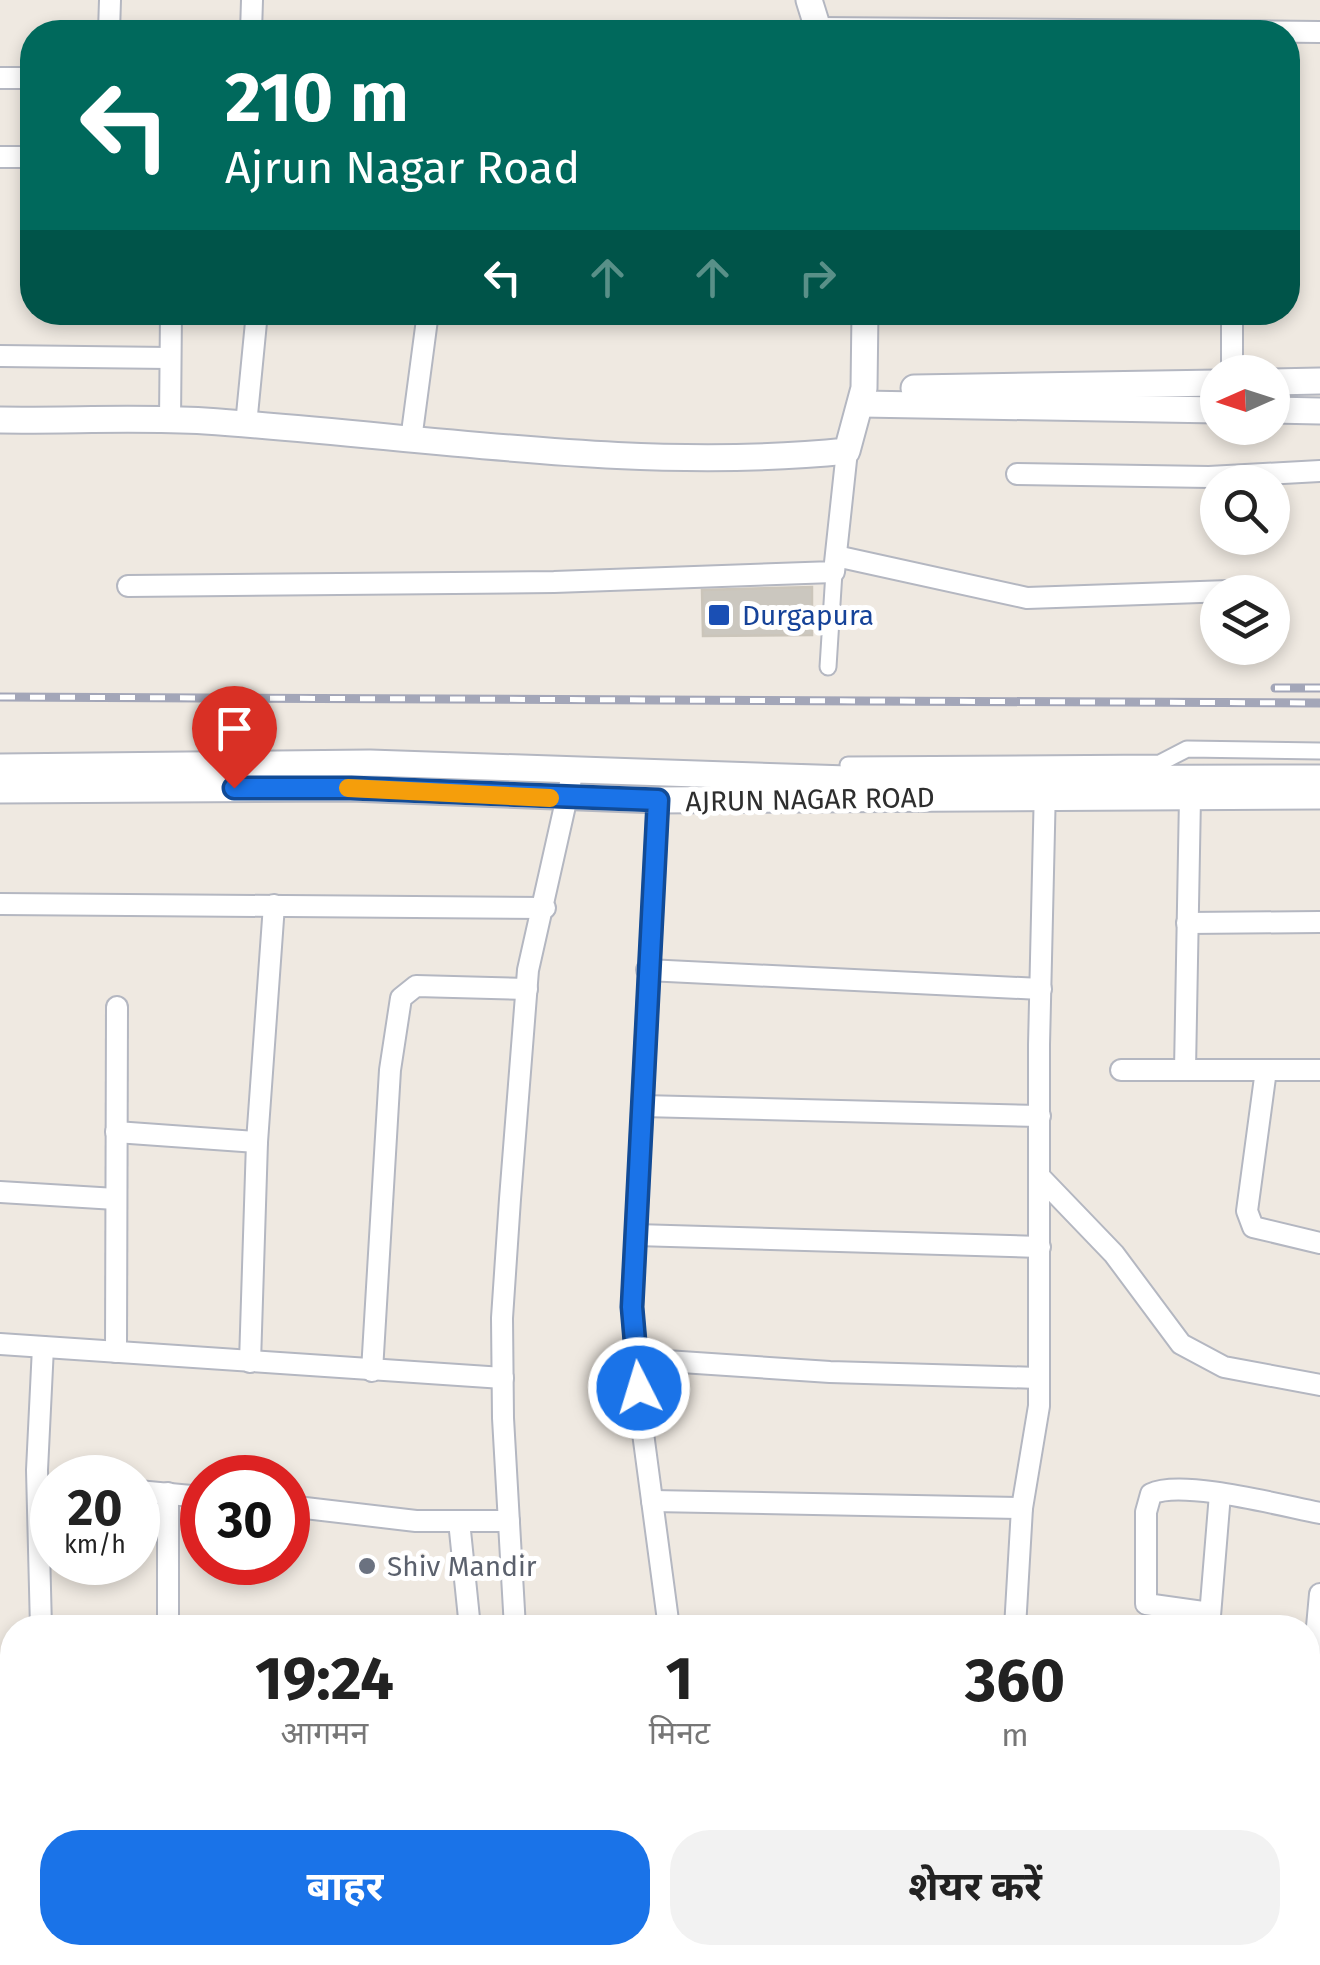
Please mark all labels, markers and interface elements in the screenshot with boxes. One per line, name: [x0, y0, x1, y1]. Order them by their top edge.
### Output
text: 210 m: [225, 56, 409, 140]
icon: left: [60, 60, 190, 190]
text: Ajrun Nagar Road: [225, 141, 580, 195]
icon: left: [475, 250, 530, 305]
icon: ahead: [580, 250, 635, 305]
icon: ahead: [685, 250, 740, 305]
icon: right: [790, 250, 845, 305]
north arrow: [1200, 355, 1290, 445]
map controls: [1200, 355, 1290, 665]
button: search: [1200, 465, 1290, 555]
button: layers: [1200, 575, 1290, 665]
place label: Durgapura: [742, 599, 874, 632]
marker: Durgapura: [706, 602, 732, 628]
pin: [192, 686, 277, 789]
icon: arrive: [207, 701, 262, 756]
street label: AJRUN NAGAR ROAD: [685, 781, 935, 818]
position arrow: [587, 1336, 691, 1440]
speed limit sign: 30: [180, 1455, 310, 1585]
text: 20: [67, 1478, 123, 1538]
text: km/h: [64, 1530, 126, 1560]
place label: Shiv Mandir: [387, 1550, 537, 1583]
marker: Shiv Mandir: [356, 1555, 378, 1577]
text: 19:24: [255, 1643, 394, 1715]
text: 1: [666, 1643, 693, 1715]
text: 360: [965, 1645, 1065, 1717]
text: आगमन: [281, 1714, 368, 1752]
text: मिनट: [649, 1714, 710, 1752]
text: m: [1001, 1716, 1029, 1754]
button: बाहर: [40, 1830, 650, 1945]
button: शेयर करें: [670, 1830, 1280, 1945]

